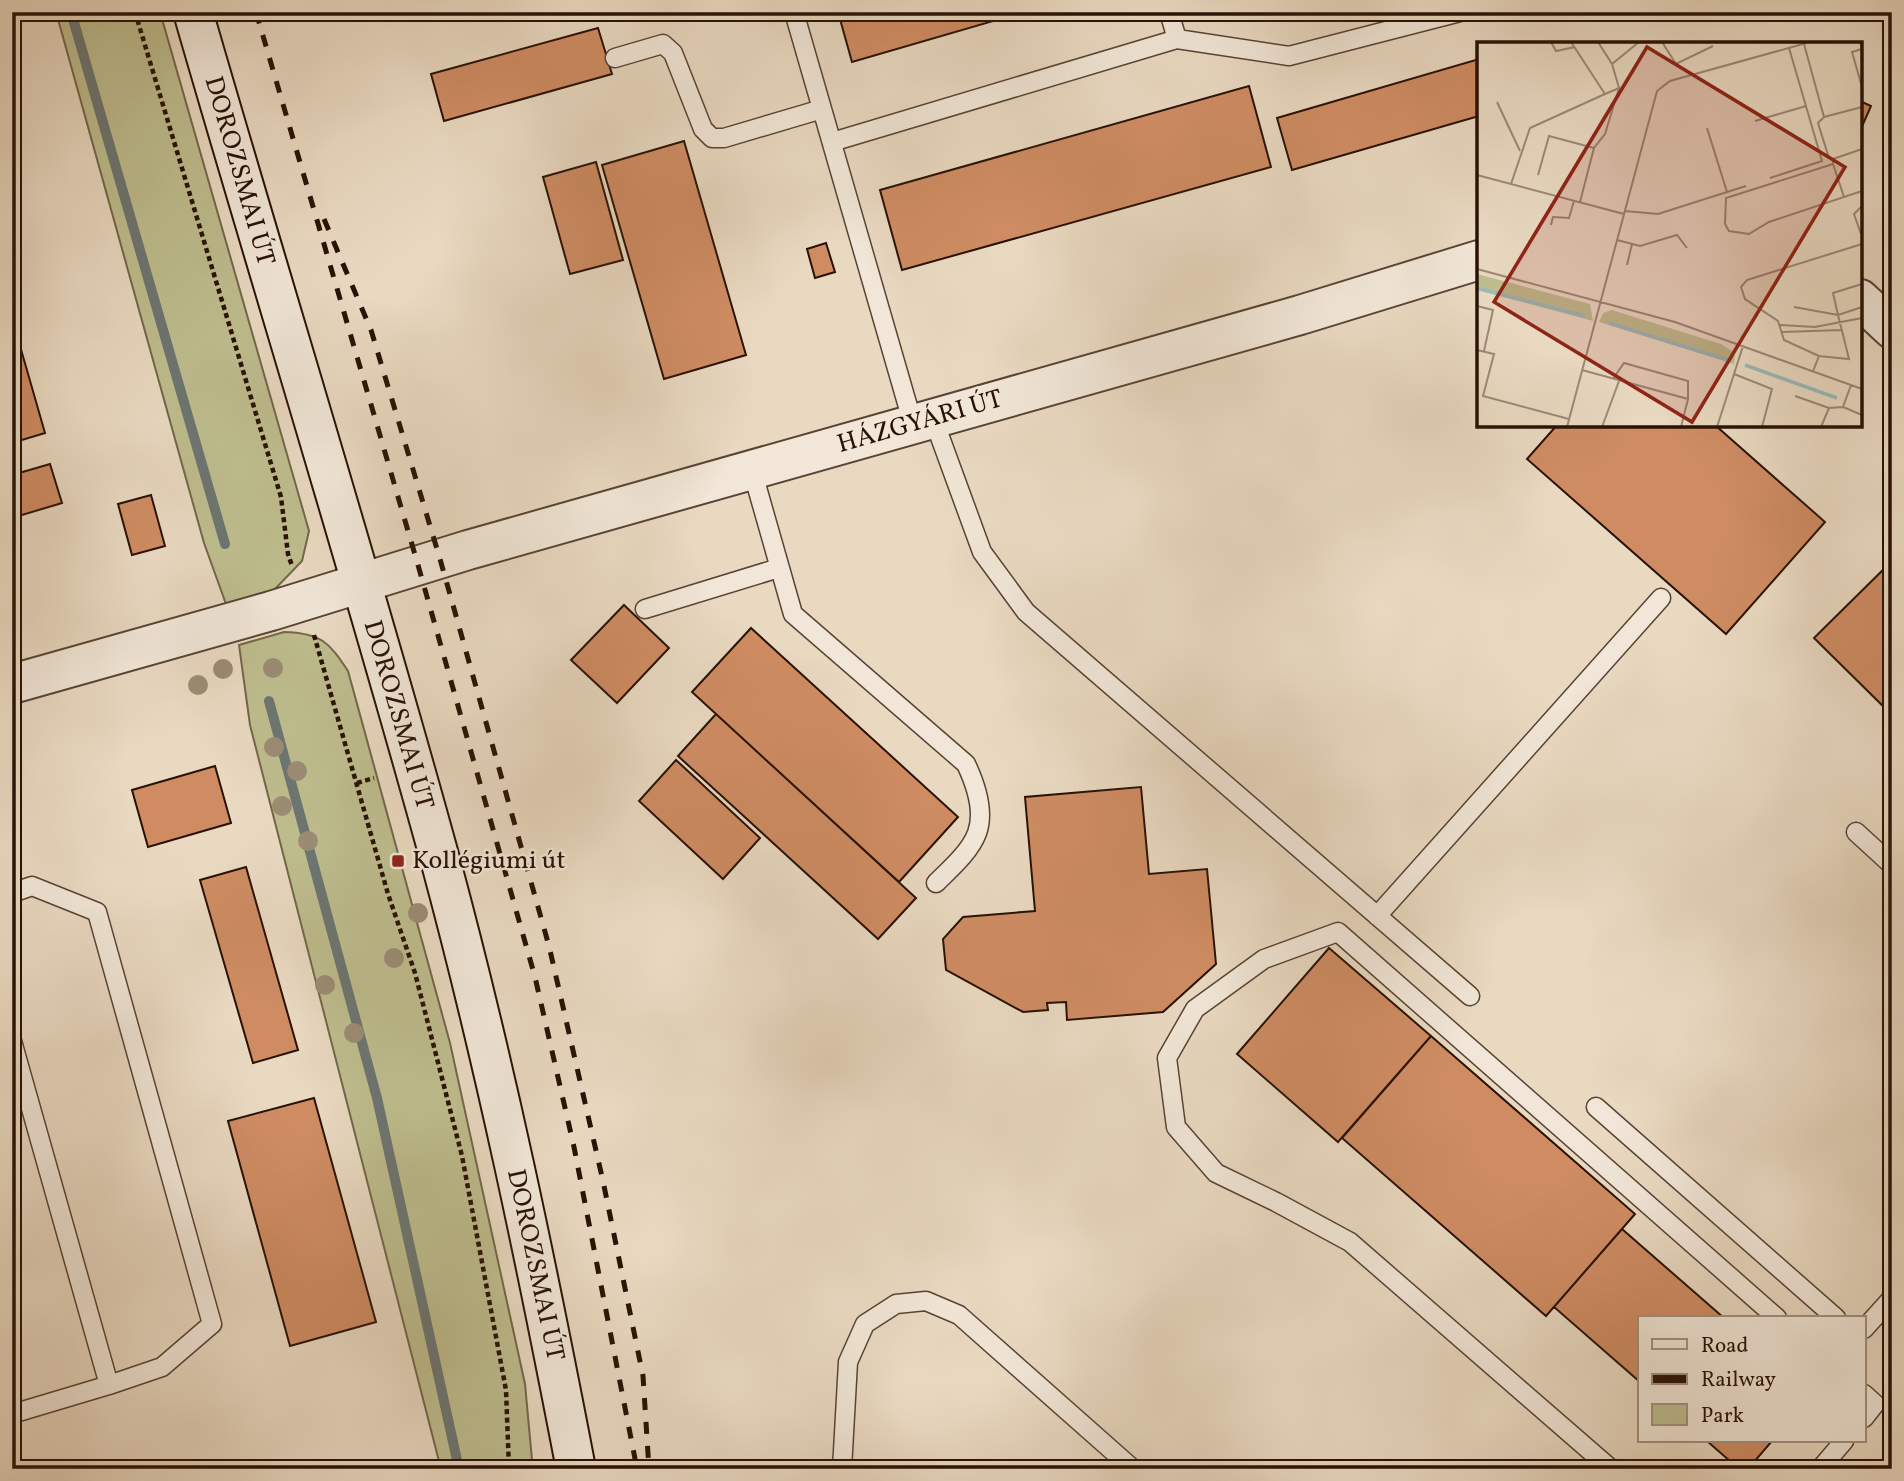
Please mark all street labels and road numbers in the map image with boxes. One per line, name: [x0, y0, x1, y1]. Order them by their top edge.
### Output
street label: DOROZSMAI ÚT: [195, 72, 283, 270]
street label: HÁZGYÁRI ÚT: [833, 381, 1007, 463]
street label: DOROZSMAI ÚT: [354, 616, 442, 814]
street label: DOROZSMAI ÚT: [497, 1166, 573, 1364]

